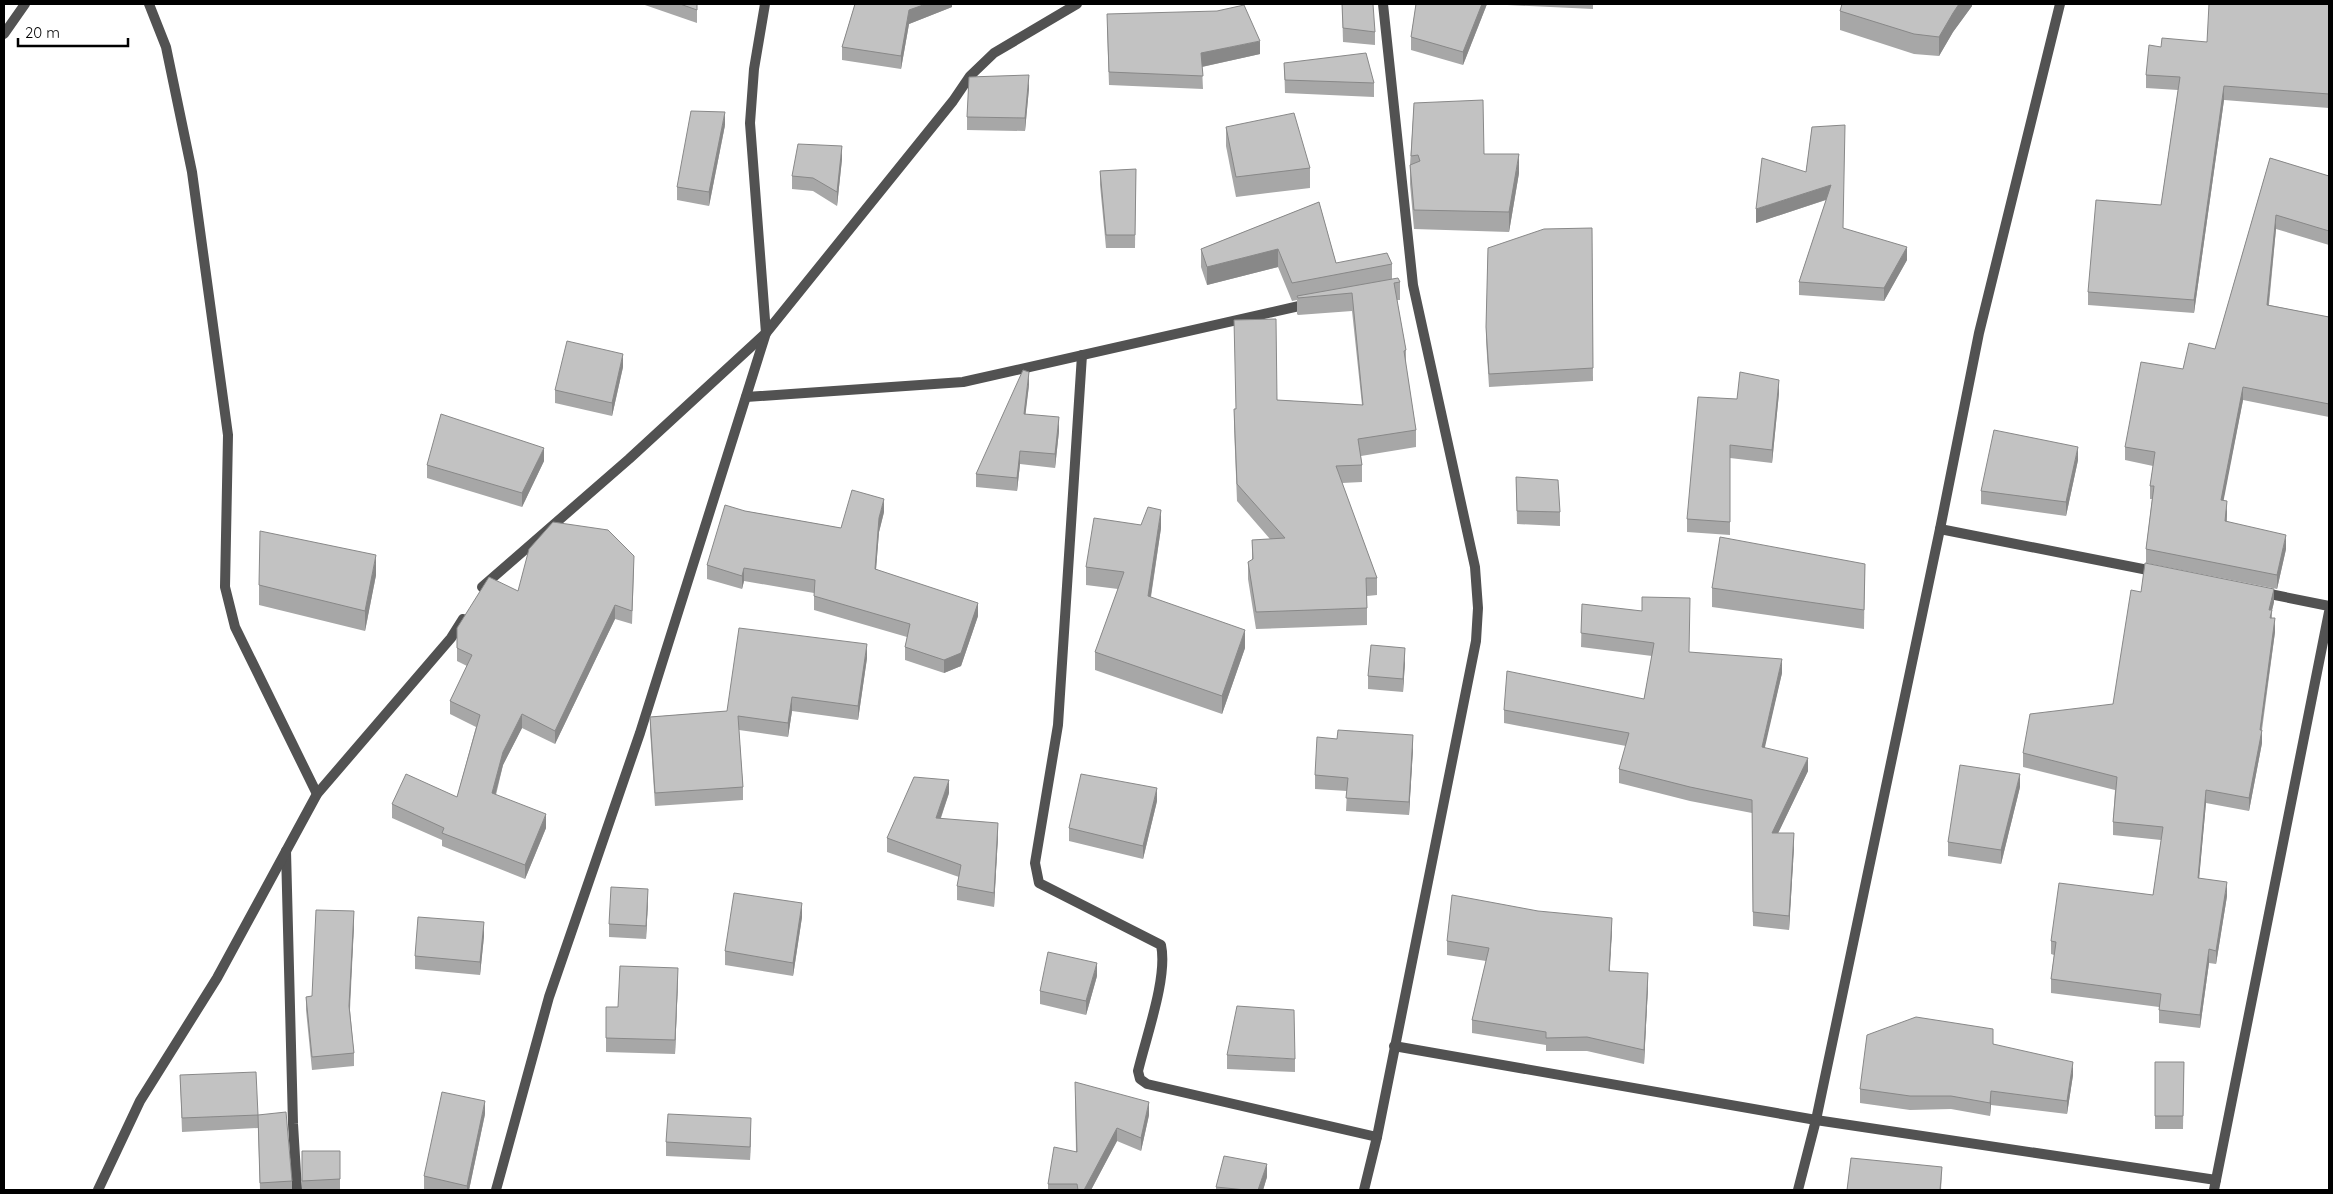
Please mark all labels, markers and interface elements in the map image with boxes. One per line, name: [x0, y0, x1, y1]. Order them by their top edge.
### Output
scale bar: [18, 15, 128, 47]
text: 20 m: [25, 23, 60, 42]

